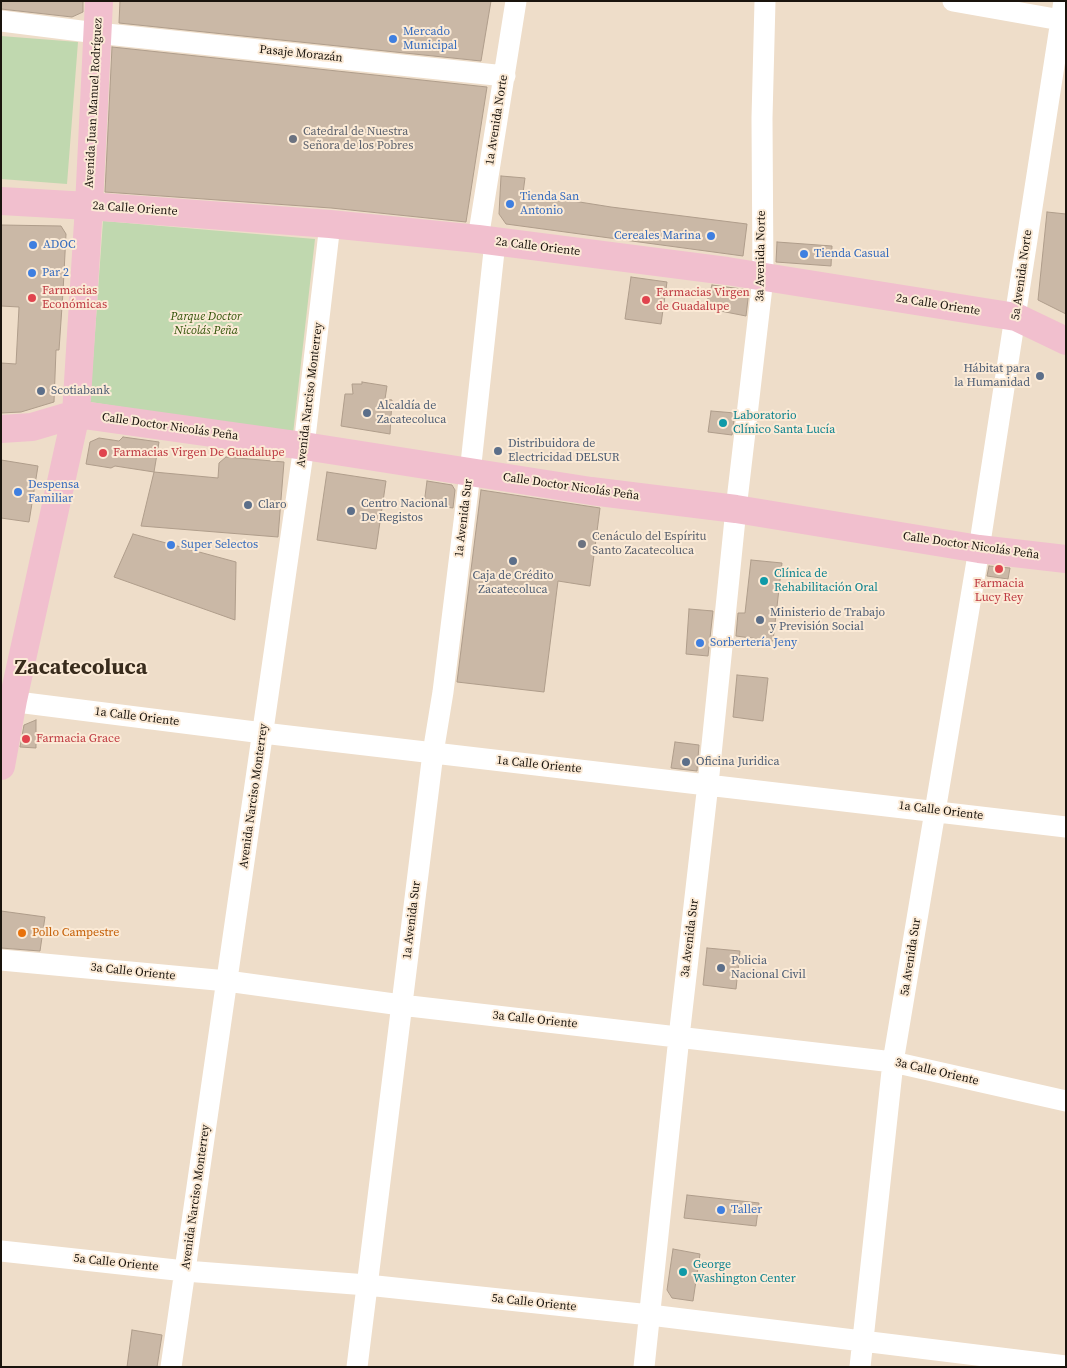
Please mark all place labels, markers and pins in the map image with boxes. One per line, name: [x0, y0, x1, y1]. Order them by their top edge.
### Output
place label: Mercado Municipal: [403, 25, 457, 53]
marker: Mercado Municipal: [387, 33, 399, 45]
place label: Catedral de Nuestra Señora de los Pobres: [303, 125, 413, 153]
marker: Catedral de Nuestra Señora de los Pobres: [287, 133, 299, 145]
place label: Tienda San Antonio: [520, 190, 579, 218]
marker: Tienda San Antonio: [504, 198, 516, 210]
place label: Cereales Marina: [614, 229, 701, 243]
marker: Cereales Marina: [705, 230, 717, 242]
place label: ADOC: [43, 238, 76, 252]
marker: ADOC: [27, 239, 39, 251]
place label: Tienda Casual: [814, 247, 889, 261]
marker: Tienda Casual: [798, 248, 810, 260]
place label: Par 2: [42, 266, 69, 280]
marker: Par 2: [26, 267, 38, 279]
place label: Farmacias Económicas: [42, 284, 107, 312]
place label: Farmacias Virgen de Guadalupe: [656, 286, 750, 314]
marker: Farmacias Económicas: [26, 292, 38, 304]
marker: Farmacias Virgen de Guadalupe: [640, 294, 652, 306]
place label: Hábitat para la Humanidad: [954, 362, 1030, 390]
marker: Hábitat para la Humanidad: [1034, 370, 1046, 382]
place label: Scotiabank: [51, 384, 110, 398]
marker: Scotiabank: [35, 385, 47, 397]
place label: Alcaldía de Zacatecoluca: [377, 399, 446, 427]
marker: Alcaldía de Zacatecoluca: [361, 407, 373, 419]
place label: Laboratorio Clínico Santa Lucía: [733, 409, 835, 437]
marker: Laboratorio Clínico Santa Lucía: [717, 417, 729, 429]
place label: Distribuidora de Electricidad DELSUR: [508, 437, 620, 465]
marker: Distribuidora de Electricidad DELSUR: [492, 445, 504, 457]
place label: Farmacias Virgen De Guadalupe: [113, 446, 285, 460]
marker: Farmacias Virgen De Guadalupe: [97, 447, 109, 459]
place label: Despensa Familiar: [28, 478, 79, 506]
marker: Despensa Familiar: [12, 486, 24, 498]
place label: Centro Nacional De Registos: [361, 497, 448, 525]
place label: Claro: [258, 498, 287, 512]
marker: Claro: [242, 499, 254, 511]
marker: Centro Nacional De Registos: [345, 505, 357, 517]
place label: Cenáculo del Espíritu Santo Zacatecoluca: [592, 530, 707, 558]
place label: Super Selectos: [181, 538, 258, 552]
marker: Cenáculo del Espíritu Santo Zacatecoluca: [576, 538, 588, 550]
marker: Super Selectos: [165, 539, 177, 551]
marker: Caja de Crédito Zacatecoluca: [507, 555, 519, 567]
marker: Farmacia Lucy Rey: [993, 563, 1005, 575]
place label: Clínica de Rehabilitación Oral: [774, 567, 878, 595]
place label: Caja de Crédito Zacatecoluca: [472, 569, 554, 597]
marker: Clínica de Rehabilitación Oral: [758, 575, 770, 587]
place label: Farmacia Lucy Rey: [974, 577, 1024, 605]
place label: Ministerio de Trabajo y Previsión Social: [770, 606, 885, 634]
marker: Ministerio de Trabajo y Previsión Social: [754, 614, 766, 626]
place label: Sorbertería Jeny: [710, 636, 797, 650]
marker: Sorbertería Jeny: [694, 637, 706, 649]
place label: Farmacia Grace: [36, 732, 120, 746]
marker: Farmacia Grace: [20, 733, 32, 745]
place label: Oficina Juridica: [696, 755, 779, 769]
marker: Oficina Juridica: [680, 756, 692, 768]
place label: Pollo Campestre: [32, 926, 119, 940]
marker: Pollo Campestre: [16, 927, 28, 939]
place label: Policia Nacional Civil: [731, 954, 806, 982]
marker: Policia Nacional Civil: [715, 962, 727, 974]
place label: Taller: [731, 1203, 762, 1217]
marker: Taller: [715, 1204, 727, 1216]
place label: George Washington Center: [693, 1258, 796, 1286]
marker: George Washington Center: [677, 1266, 689, 1278]

